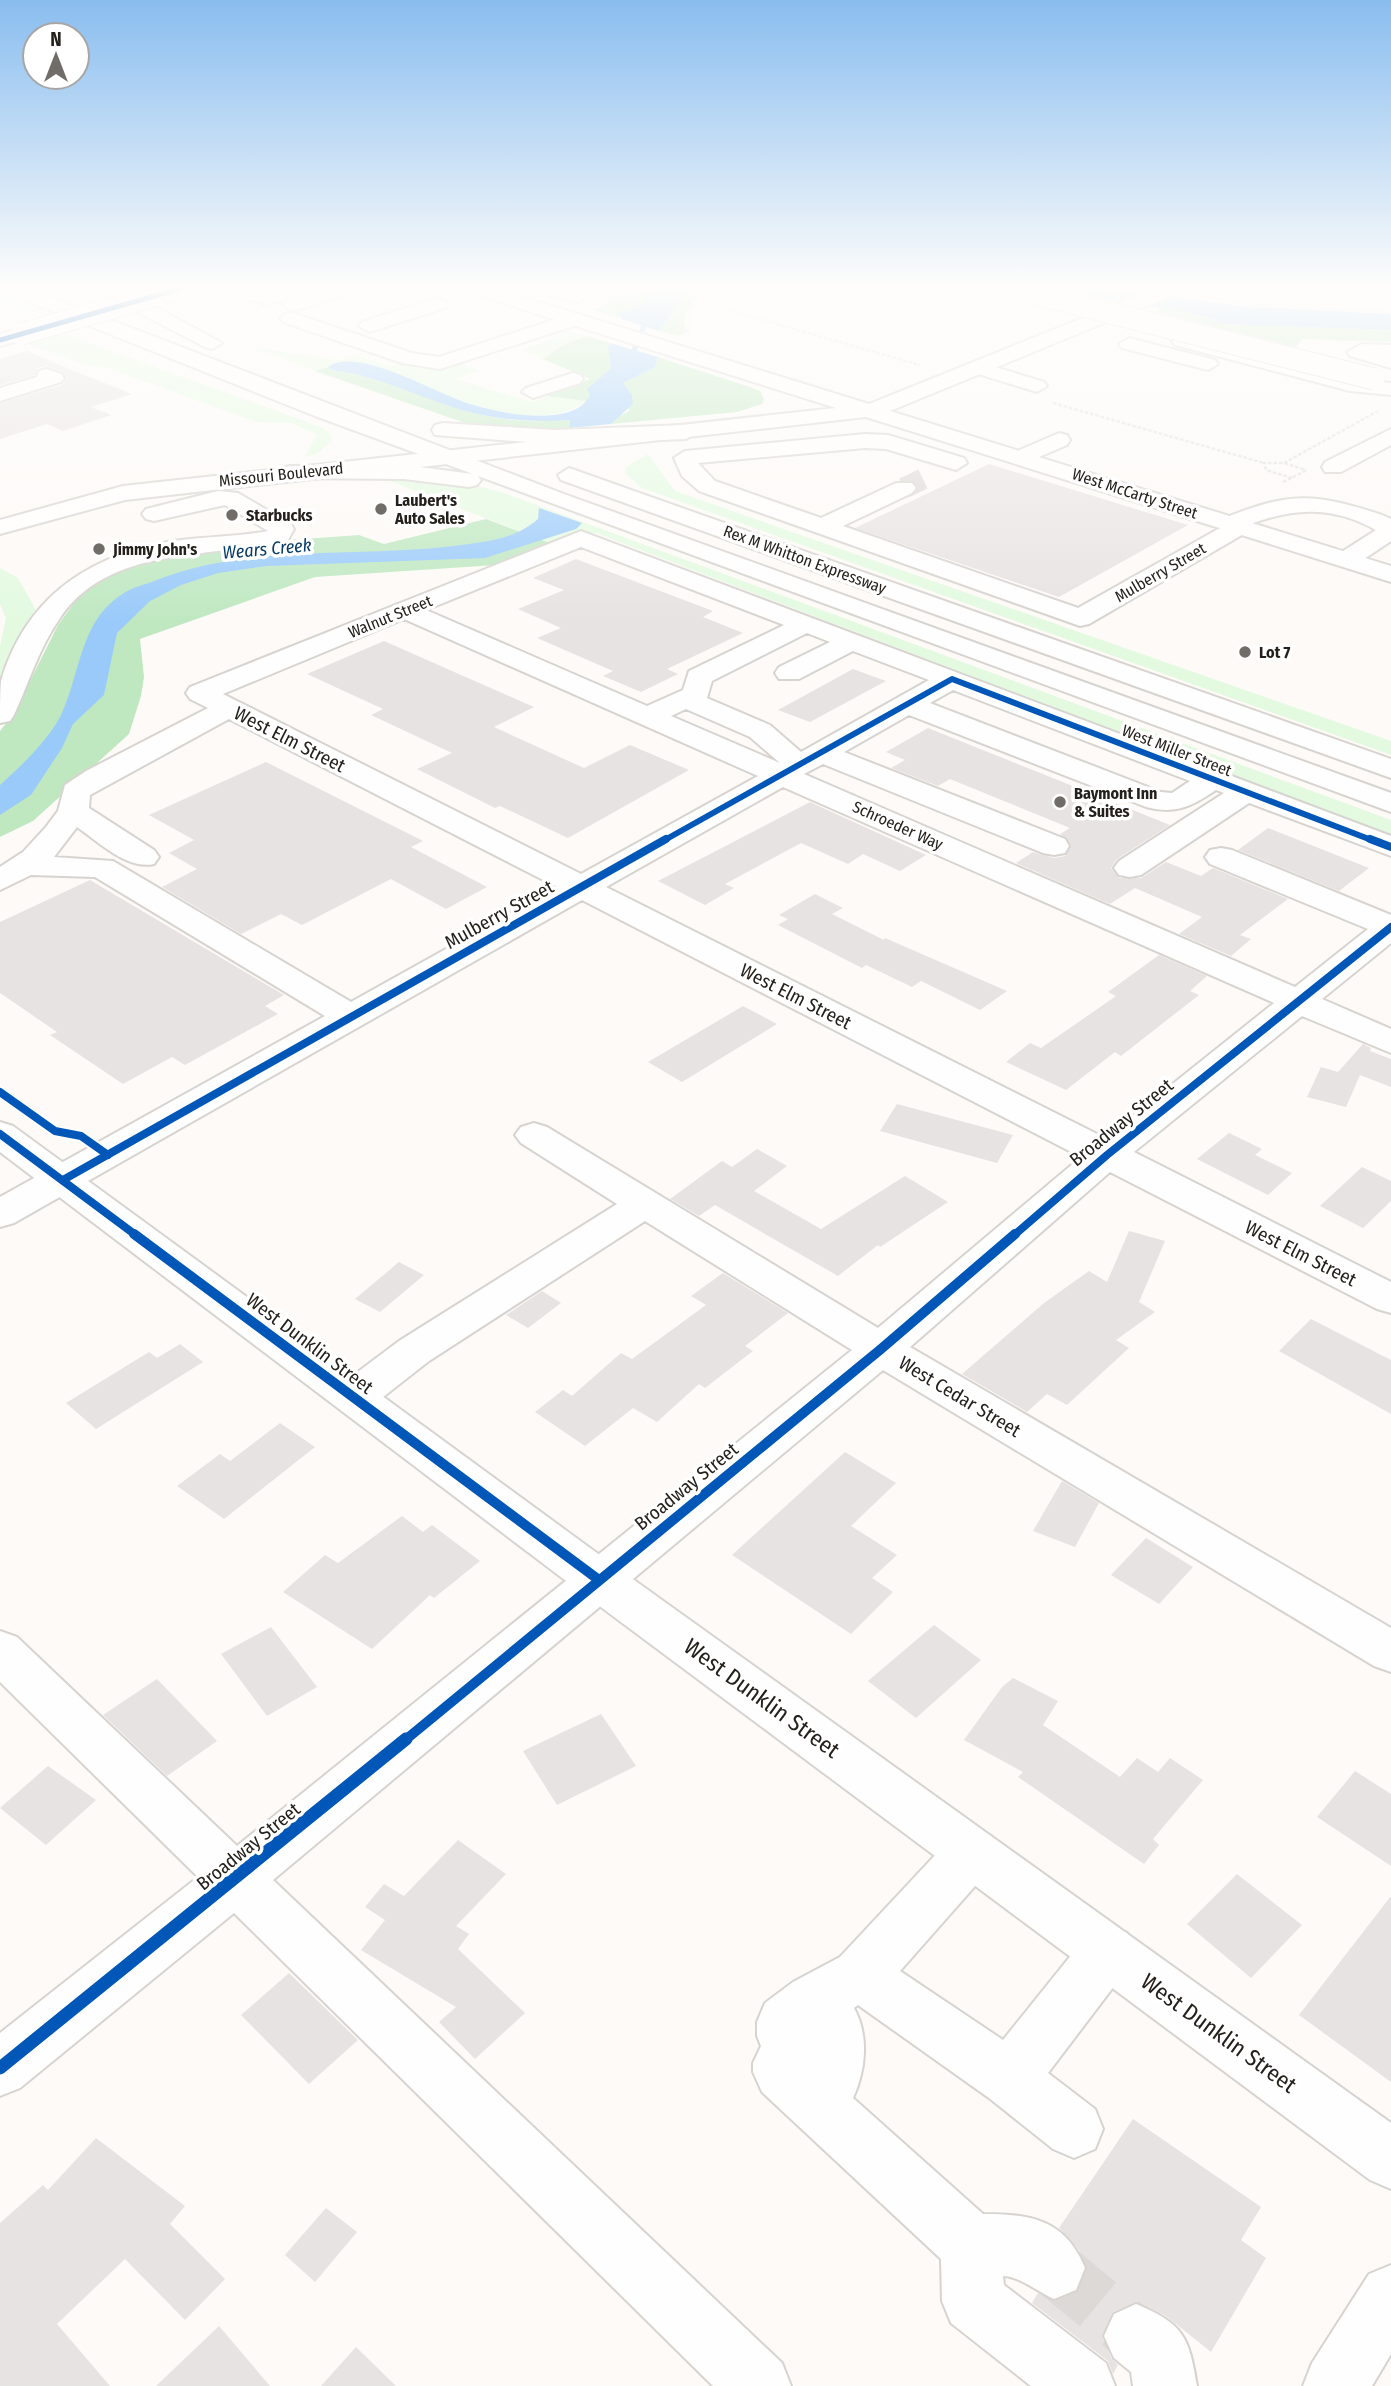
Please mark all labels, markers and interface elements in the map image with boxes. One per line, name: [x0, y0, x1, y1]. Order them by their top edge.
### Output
north arrow: [21, 21, 91, 91]
text: N: [50, 28, 62, 51]
street label: Missouri Boulevard: [218, 459, 344, 490]
street label: West McCarty Street: [1070, 464, 1201, 523]
place label: Laubert's Auto Sales: [394, 491, 465, 528]
marker: Laubert's Auto Sales: [373, 501, 389, 517]
place label: Starbucks: [246, 506, 313, 525]
marker: Starbucks: [224, 507, 240, 523]
street label: Rex M Whitton Expressway: [721, 521, 890, 598]
water label: Wears Creek: [222, 534, 312, 564]
street label: Mulberry Street: [1111, 538, 1210, 606]
place label: Jimmy John's: [112, 540, 197, 559]
marker: Jimmy John's: [91, 541, 107, 557]
street label: Walnut Street: [346, 591, 436, 642]
place label: Lot 7: [1259, 643, 1291, 662]
marker: Lot 7: [1237, 644, 1253, 660]
street label: West Elm Street: [230, 702, 350, 778]
street label: West Miller Street: [1119, 721, 1235, 780]
place label: Baymont Inn & Suites: [1074, 784, 1157, 821]
marker: Baymont Inn & Suites: [1052, 794, 1068, 810]
street label: Schroeder Way: [850, 797, 947, 854]
street label: Mulberry Street: [441, 875, 558, 954]
street label: West Elm Street: [736, 959, 856, 1035]
street label: Broadway Street: [1065, 1073, 1178, 1171]
street label: West Elm Street: [1241, 1216, 1361, 1292]
street label: West Dunklin Street: [242, 1288, 378, 1399]
street label: West Cedar Street: [895, 1351, 1026, 1442]
street label: Broadway Street: [630, 1437, 743, 1535]
street label: West Dunklin Street: [679, 1632, 846, 1764]
street label: Broadway Street: [192, 1797, 305, 1895]
street label: West Dunklin Street: [1136, 1967, 1303, 2099]

